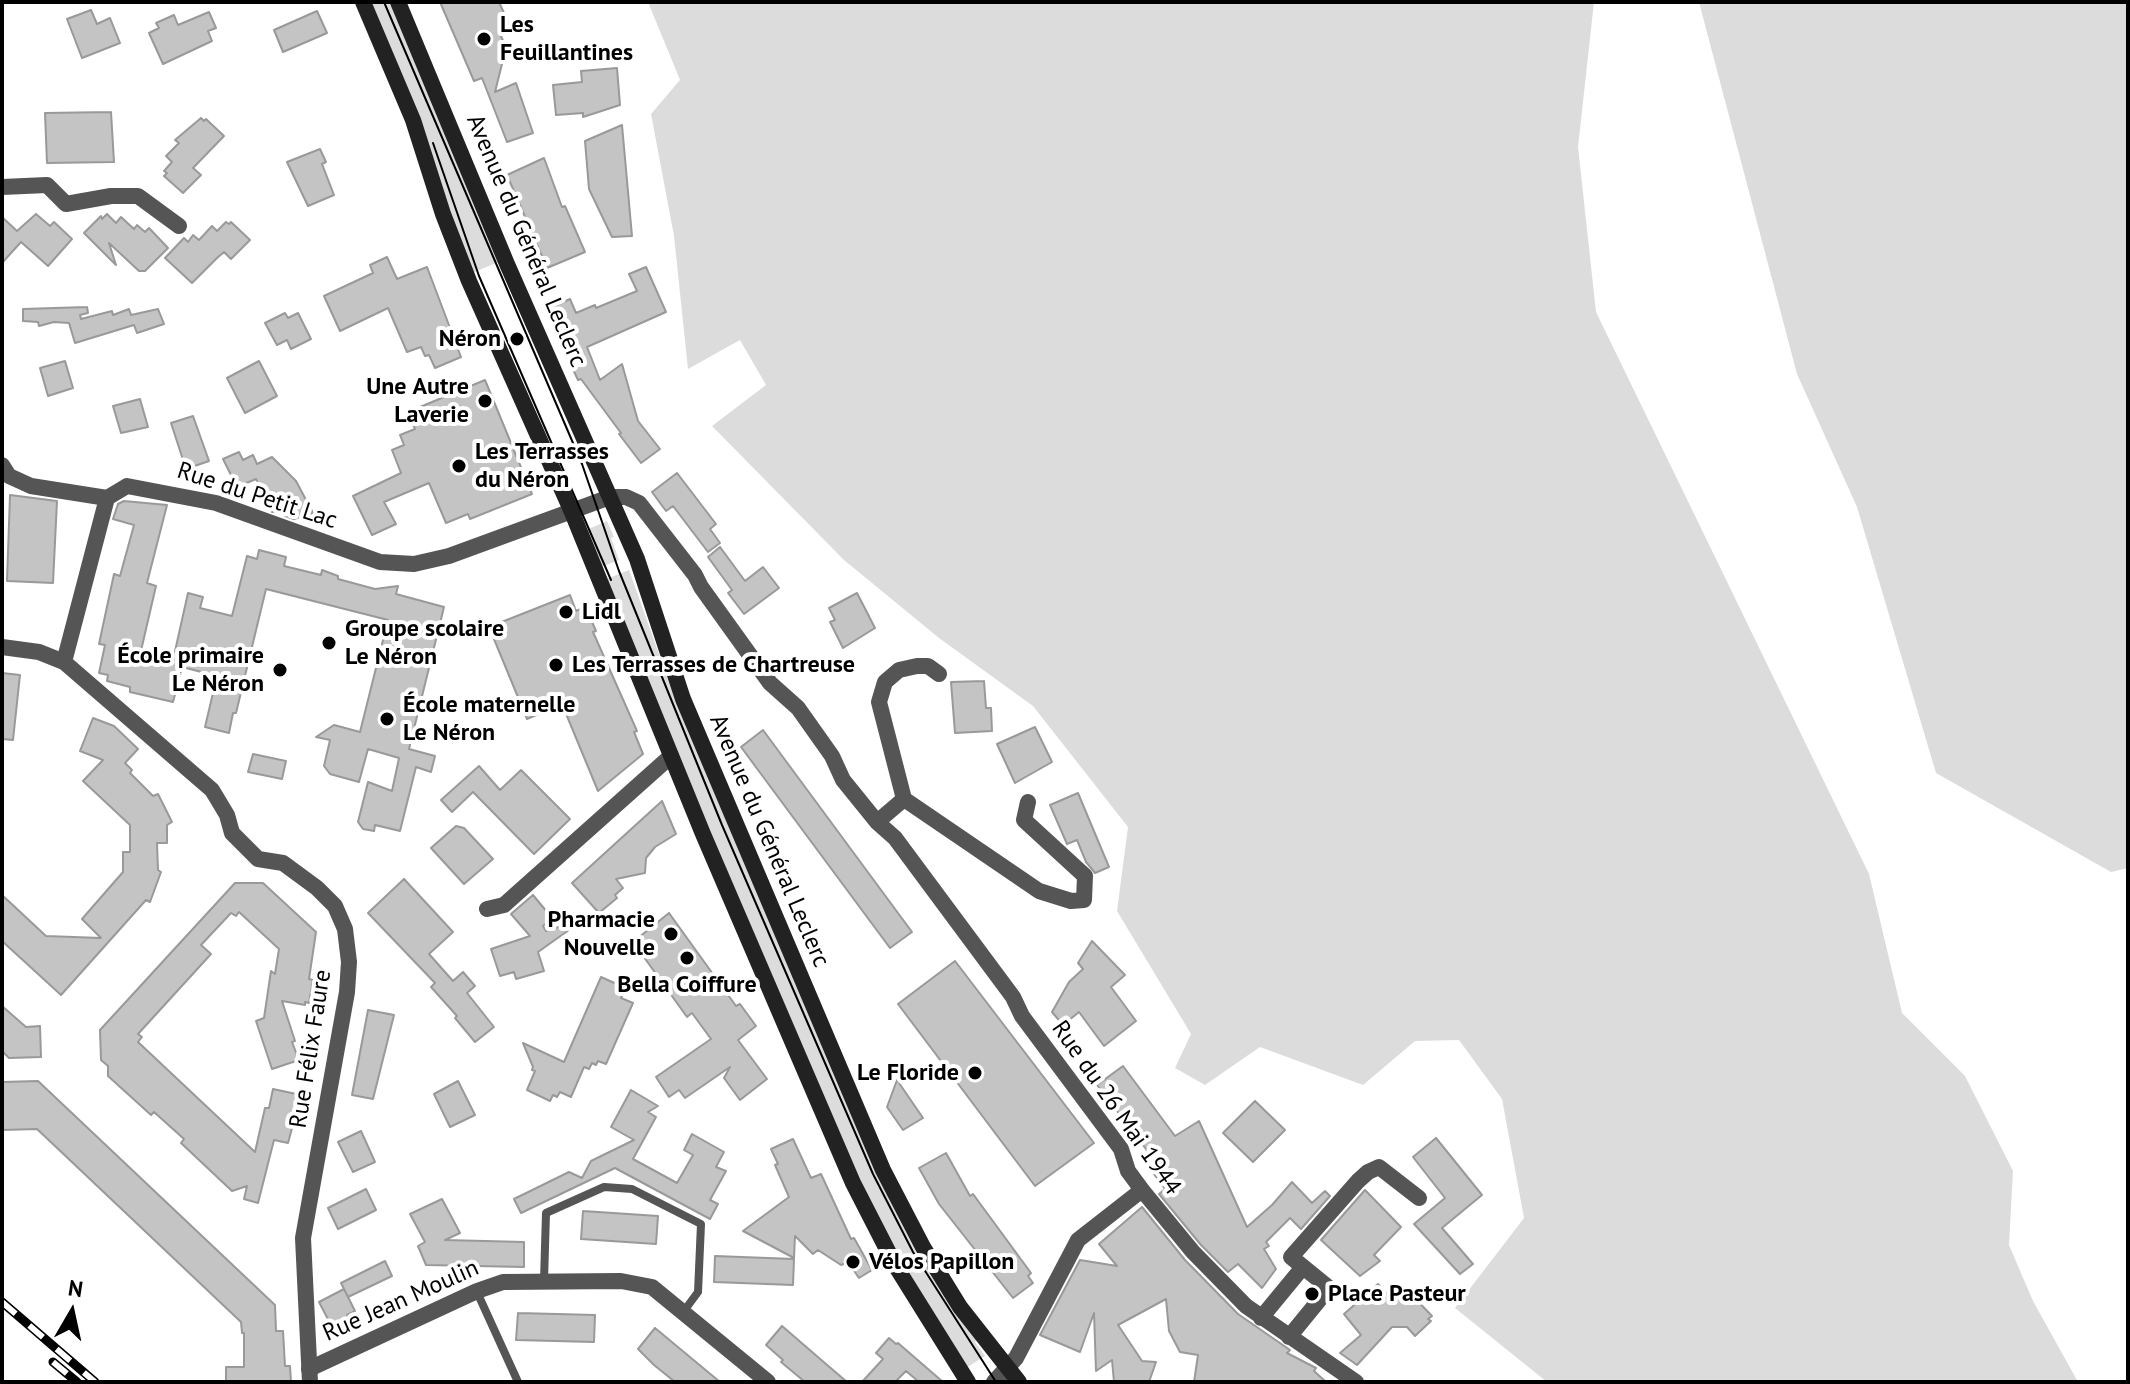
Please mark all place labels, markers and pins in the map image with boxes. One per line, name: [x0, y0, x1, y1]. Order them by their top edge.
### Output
place label: Les Feuillantines: [500, 11, 633, 67]
marker: Les Feuillantines: [475, 30, 493, 48]
place label: Néron: [439, 325, 501, 353]
marker: Néron: [508, 330, 526, 348]
place label: Une Autre Laverie: [366, 373, 469, 429]
marker: Une Autre Laverie: [476, 392, 494, 410]
place label: Les Terrasses du Néron: [475, 438, 609, 494]
marker: Les Terrasses du Néron: [450, 457, 468, 475]
place label: Lidl: [582, 598, 621, 626]
marker: Lidl: [557, 603, 575, 621]
place label: Groupe scolaire Le Néron: [345, 615, 504, 671]
marker: Groupe scolaire Le Néron: [320, 634, 338, 652]
place label: École primaire Le Néron: [117, 642, 264, 698]
place label: Les Terrasses de Chartreuse: [572, 651, 855, 679]
marker: Les Terrasses de Chartreuse: [547, 656, 565, 674]
marker: École primaire Le Néron: [271, 661, 289, 679]
place label: École maternelle Le Néron: [403, 691, 575, 747]
marker: École maternelle Le Néron: [378, 710, 396, 728]
place label: Pharmacie Nouvelle: [548, 906, 655, 962]
marker: Pharmacie Nouvelle: [662, 925, 680, 943]
marker: Bella Coiffure: [678, 949, 696, 967]
place label: Bella Coiffure: [617, 971, 757, 999]
place label: Le Floride: [857, 1059, 959, 1087]
marker: Le Floride: [966, 1064, 984, 1082]
place label: Vélos Papillon: [869, 1248, 1014, 1276]
marker: Vélos Papillon: [844, 1253, 862, 1271]
place label: Place Pasteur: [1328, 1280, 1466, 1308]
marker: Place Pasteur: [1303, 1285, 1321, 1303]

